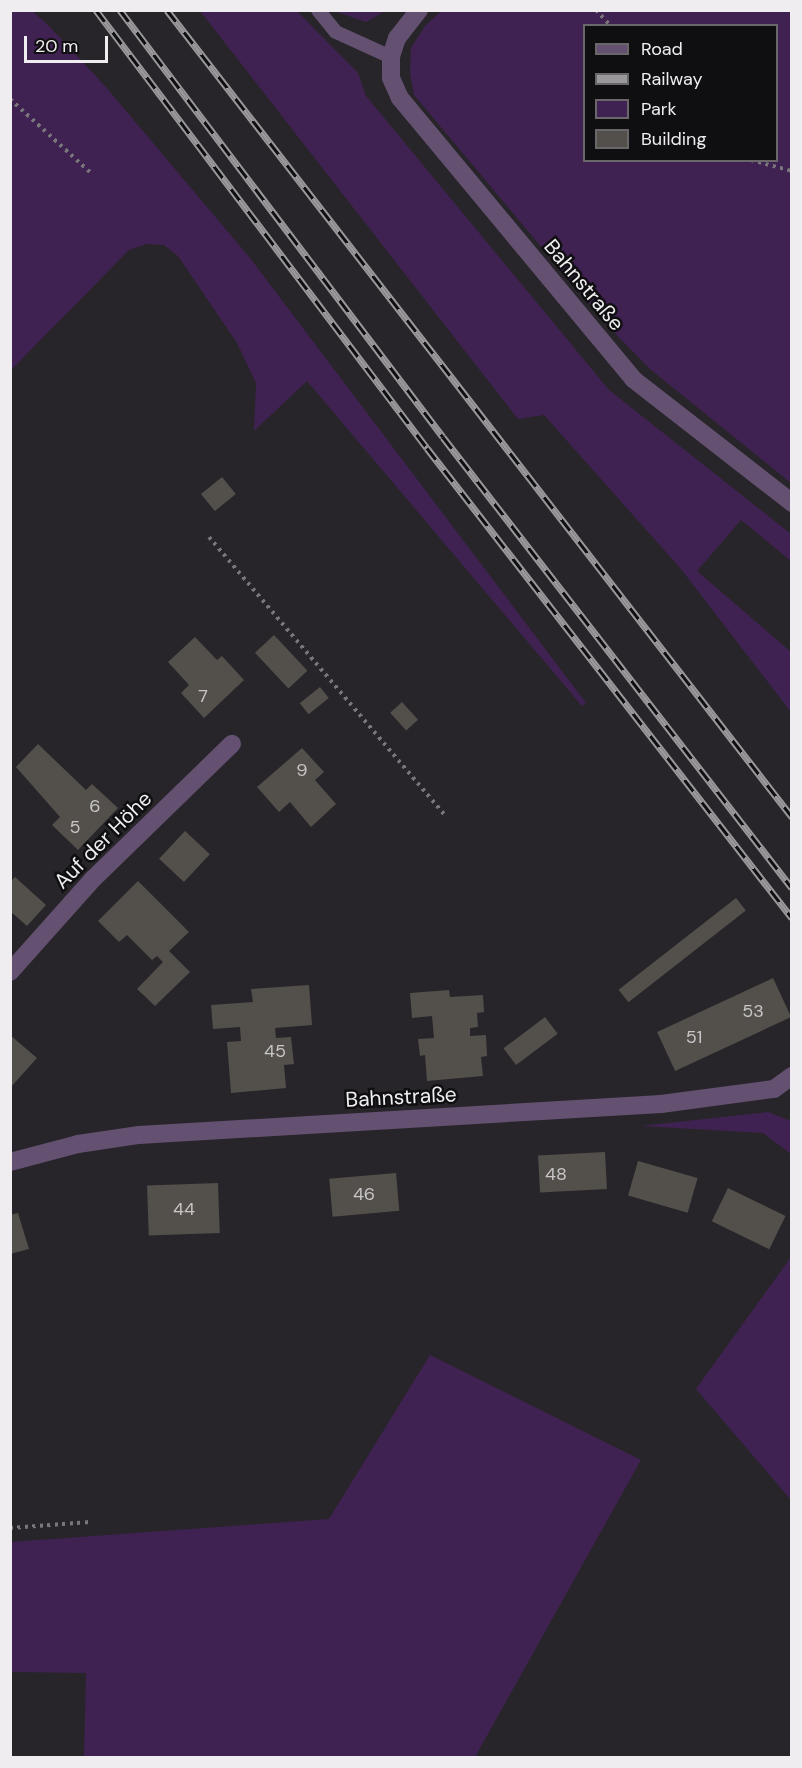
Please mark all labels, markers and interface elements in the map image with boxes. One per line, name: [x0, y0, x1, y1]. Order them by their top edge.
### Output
scale bar: [27, 24, 111, 62]
legend: [583, 24, 778, 162]
text: 20 m: [35, 34, 78, 58]
text: Road: [641, 37, 683, 61]
text: Railway: [641, 67, 703, 91]
text: Park: [641, 97, 677, 121]
text: Building: [641, 127, 706, 151]
street label: Bahnstraße: [539, 234, 629, 336]
house number: 7: [198, 685, 208, 707]
house number: 9: [296, 759, 308, 781]
street label: Auf der Höhe: [49, 786, 157, 894]
house number: 6: [89, 795, 101, 817]
house number: 5: [70, 816, 80, 838]
house number: 53: [742, 1000, 764, 1022]
house number: 51: [686, 1026, 702, 1048]
house number: 45: [264, 1040, 286, 1062]
street label: Bahnstraße: [345, 1082, 457, 1112]
house number: 48: [545, 1163, 567, 1185]
house number: 46: [353, 1183, 375, 1205]
house number: 44: [173, 1198, 195, 1220]

